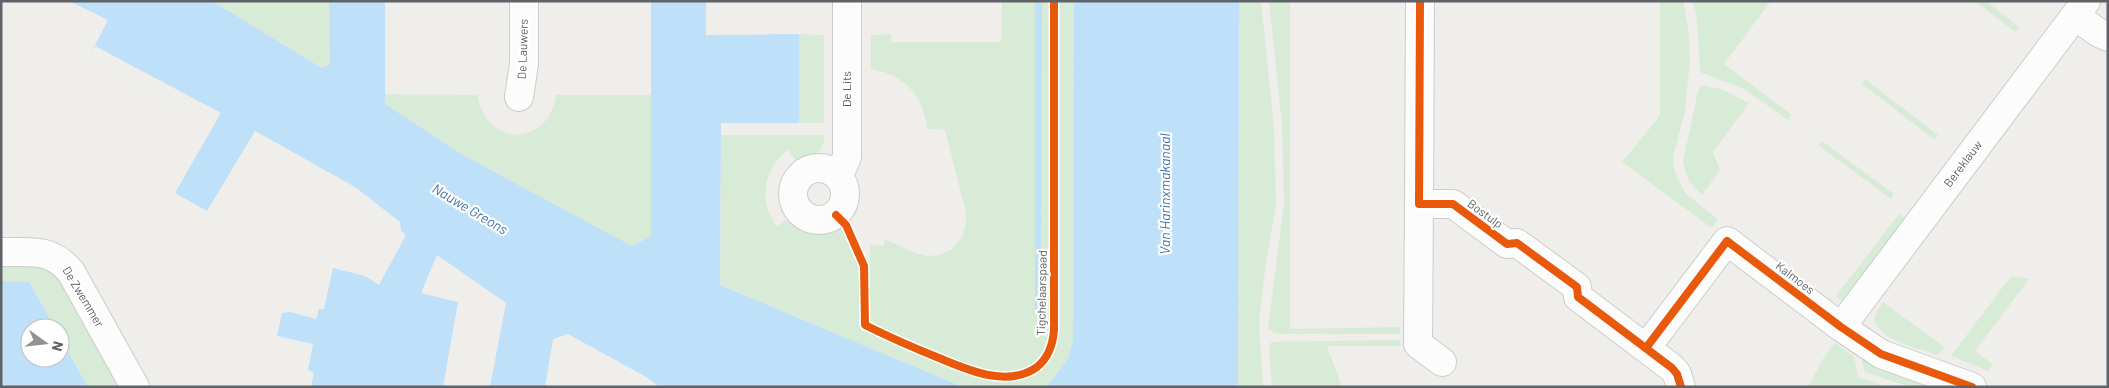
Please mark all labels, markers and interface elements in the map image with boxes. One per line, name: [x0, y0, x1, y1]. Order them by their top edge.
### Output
street label: De Lauwers: [514, 18, 530, 79]
street label: De Lits: [839, 71, 853, 107]
water label: Van Harinxmakanaal: [1156, 133, 1173, 255]
street label: Bereklauw: [1940, 137, 1984, 189]
water label: Nauwe Greons: [429, 179, 511, 238]
street label: Bostulp: [1465, 196, 1506, 231]
street label: Tigchelaarspaad: [1033, 250, 1049, 336]
street label: Kalmoes: [1774, 258, 1818, 296]
street label: De Zwemmer: [60, 264, 108, 330]
north arrow: [20, 318, 70, 368]
text: N: [49, 340, 67, 353]

